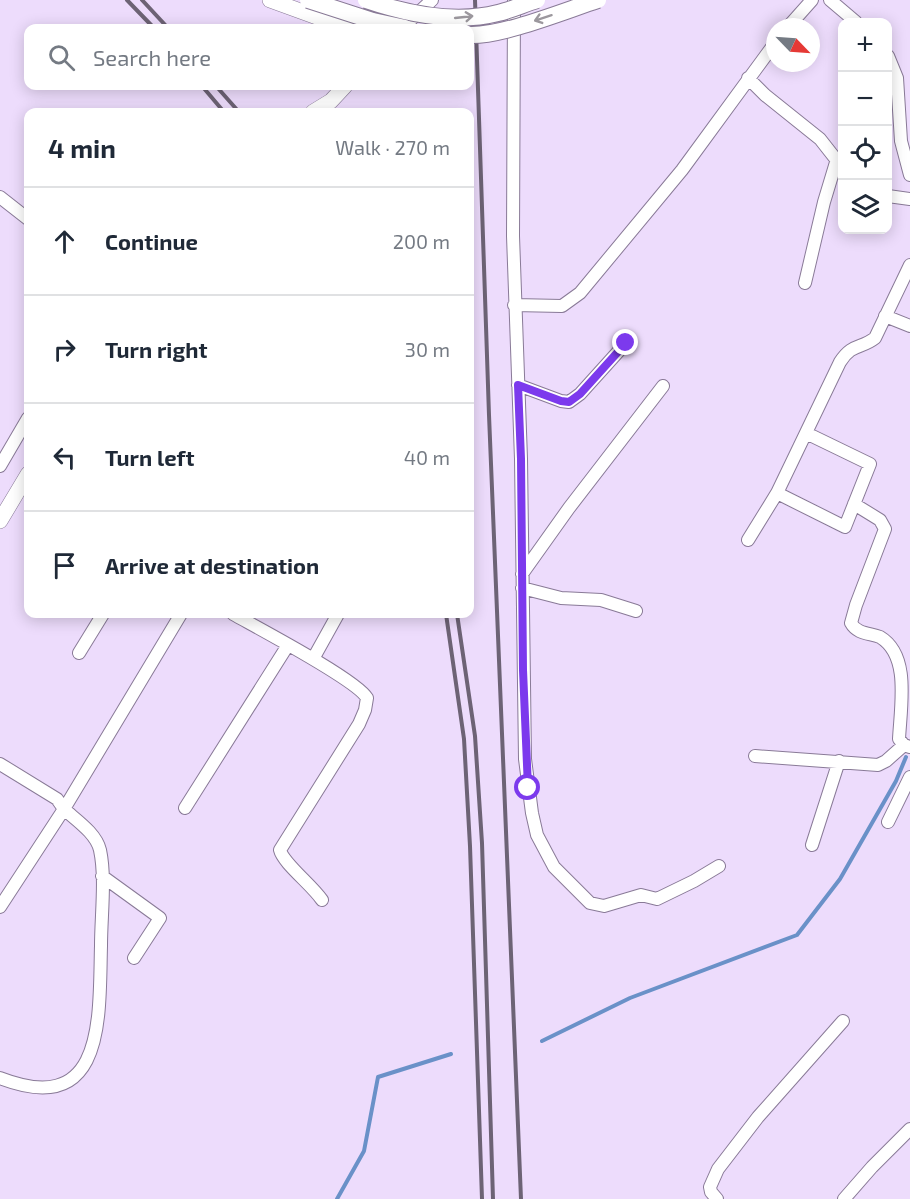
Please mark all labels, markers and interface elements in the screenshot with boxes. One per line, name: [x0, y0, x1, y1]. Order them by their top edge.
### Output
one-way arrow: [454, 11, 474, 22]
one-way arrow: [534, 13, 553, 24]
north arrow: [766, 18, 820, 72]
map controls: [838, 18, 892, 234]
button: +: [838, 18, 892, 72]
search box: [24, 24, 474, 90]
icon: search: [45, 41, 78, 74]
text: Search here: [93, 44, 211, 70]
button: −: [838, 72, 892, 126]
button: locate: [838, 126, 892, 180]
text: 4 min: [48, 132, 116, 163]
text: Walk · 270 m: [335, 135, 450, 159]
button: layers: [838, 180, 892, 234]
icon: ahead: [48, 225, 81, 258]
text: Continue: [105, 228, 198, 254]
text: 200 m: [393, 229, 450, 253]
route end: [612, 329, 638, 355]
icon: right: [48, 333, 81, 366]
text: Turn right: [105, 336, 207, 362]
text: 30 m: [405, 337, 450, 361]
icon: left: [48, 441, 81, 474]
text: Turn left: [105, 444, 194, 470]
text: 40 m: [404, 445, 450, 469]
icon: arrive: [48, 549, 81, 582]
text: Arrive at destination: [105, 552, 319, 578]
route start: [514, 774, 540, 800]

